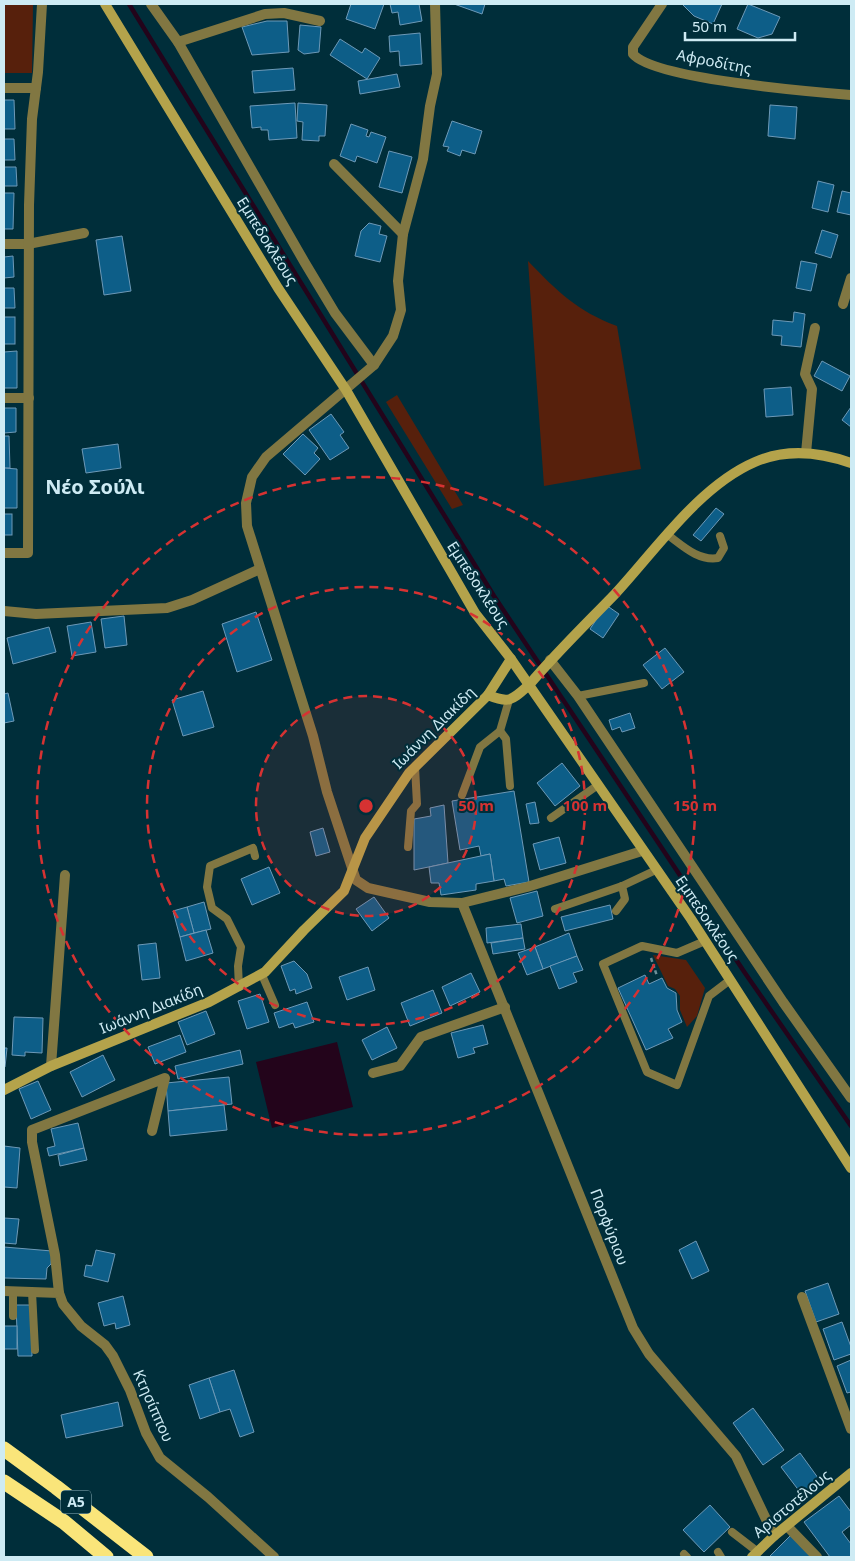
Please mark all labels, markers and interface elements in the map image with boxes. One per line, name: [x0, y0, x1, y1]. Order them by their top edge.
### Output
scale bar: [685, 10, 795, 42]
text: 50 m: [692, 16, 727, 36]
street label: Αφροδίτης: [675, 44, 753, 78]
street label: Εμπεδοκλέους: [233, 193, 303, 288]
district label: Νέο Σούλι: [45, 473, 145, 500]
street label: Εμπεδοκλέους: [443, 537, 515, 632]
street label: Ιωάννη Διακίδη: [388, 682, 479, 773]
text: 50 m: [458, 795, 494, 815]
text: 100 m: [563, 795, 607, 815]
text: 150 m: [673, 795, 717, 815]
centre of rings: [357, 797, 375, 815]
street label: Εμπεδοκλέους: [672, 871, 744, 966]
street label: Ιωάννη Διακίδη: [96, 978, 205, 1038]
street label: Πορφύριου: [586, 1185, 634, 1268]
street label: Κτησίππου: [129, 1366, 179, 1445]
street label: Αριστοτέλους: [748, 1465, 834, 1542]
road number: Α5: [61, 1490, 91, 1514]

